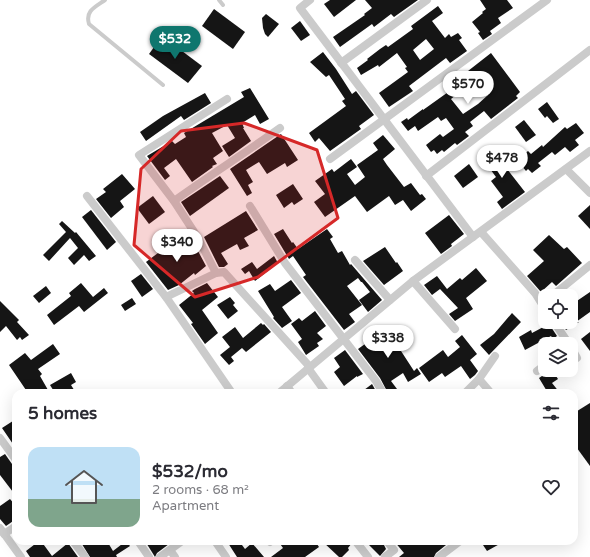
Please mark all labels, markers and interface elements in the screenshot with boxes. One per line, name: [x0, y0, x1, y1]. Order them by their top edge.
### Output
pin: $532: [151, 26, 199, 60]
text: $532: [159, 31, 191, 47]
pin: $570: [444, 71, 492, 105]
text: $570: [452, 76, 484, 92]
pin: $478: [478, 145, 526, 179]
text: $478: [486, 150, 518, 166]
pin: $340: [153, 229, 201, 263]
text: $340: [161, 234, 193, 250]
map controls: [538, 289, 578, 377]
button: locate: [538, 289, 578, 329]
pin: $338: [364, 325, 412, 359]
text: $338: [372, 330, 404, 346]
button: layers: [538, 337, 578, 377]
icon: filters: [540, 402, 562, 424]
text: 5 homes: [28, 403, 97, 424]
text: $532/mo: [152, 461, 228, 482]
icon: home: [60, 463, 108, 511]
icon: heart: [540, 476, 562, 498]
text: 2 rooms · 68 m²: [152, 482, 249, 498]
text: Apartment: [152, 498, 219, 514]

